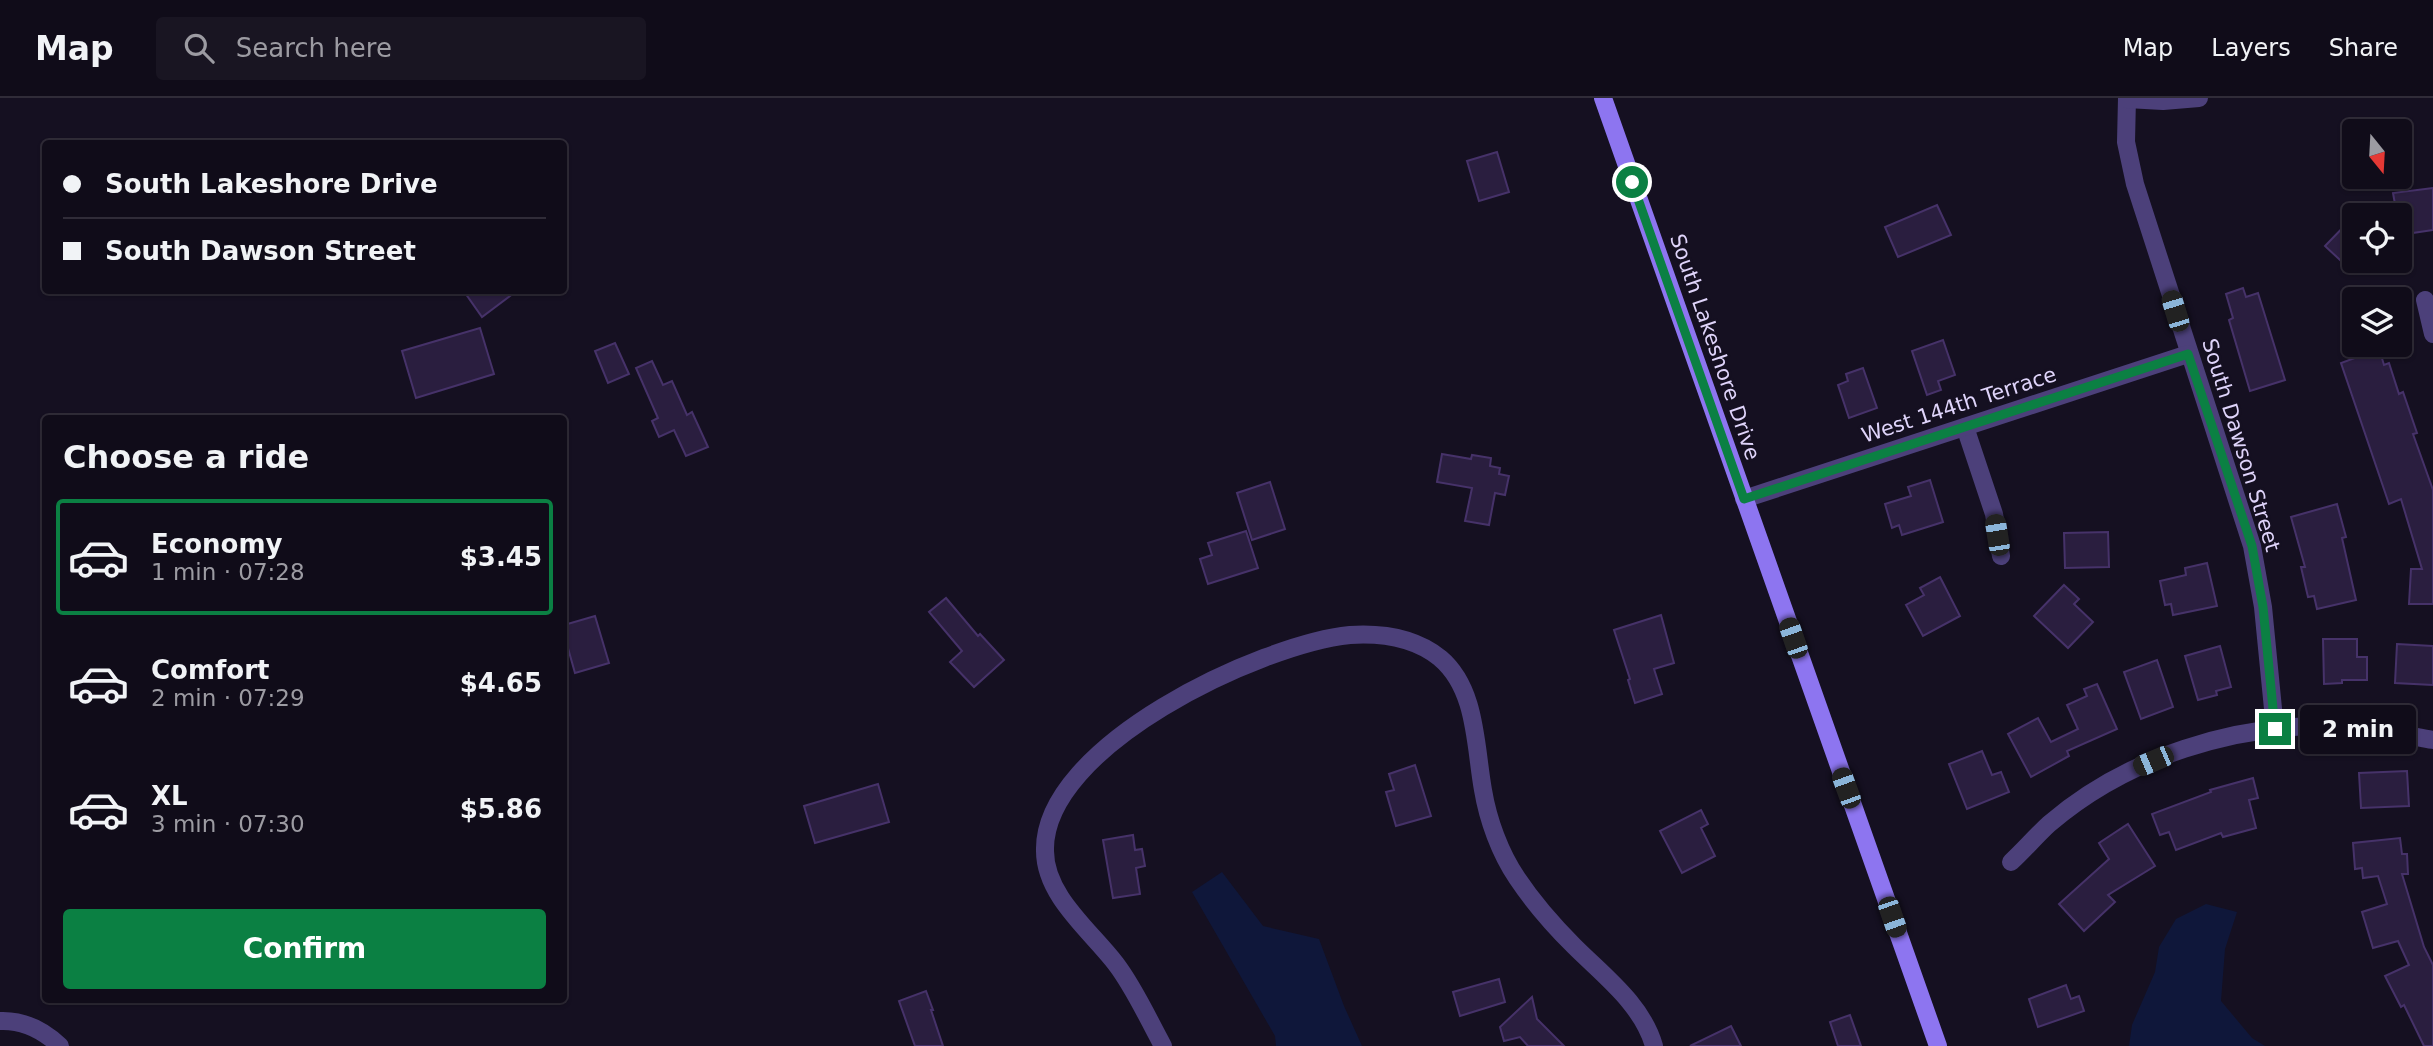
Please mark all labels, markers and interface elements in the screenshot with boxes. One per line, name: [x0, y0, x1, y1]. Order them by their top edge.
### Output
search box: [156, 17, 646, 80]
text: Map: [35, 29, 114, 68]
icon: search: [180, 29, 218, 67]
text: Search here: [236, 33, 392, 63]
text: Map: [2123, 34, 2173, 62]
text: Layers: [2211, 34, 2291, 62]
text: Share: [2329, 34, 2398, 62]
north arrow: [2342, 119, 2412, 189]
map controls: [2342, 119, 2412, 357]
route start: [1616, 166, 1648, 198]
text: South Lakeshore Drive: [105, 169, 438, 199]
button: locate: [2342, 203, 2412, 273]
street label: South Lakeshore Drive: [1665, 231, 1765, 463]
text: South Dawson Street: [105, 236, 416, 266]
button: layers: [2342, 287, 2412, 357]
car: [2159, 288, 2192, 334]
street label: South Dawson Street: [2197, 336, 2285, 554]
street label: West 144th Terrace: [1859, 362, 2059, 448]
text: Choose a ride: [63, 438, 309, 476]
car: [1984, 513, 2011, 557]
icon: car: [67, 526, 130, 589]
text: Economy: [151, 529, 282, 559]
text: $3.45: [460, 542, 542, 572]
text: 1 min · 07:28: [151, 559, 305, 585]
car: [1777, 615, 1810, 661]
icon: car: [67, 652, 130, 715]
text: Comfort: [151, 655, 269, 685]
text: $4.65: [460, 668, 542, 698]
text: 2 min · 07:29: [151, 685, 305, 711]
callout: 2 min: [2300, 704, 2415, 754]
route end: [2259, 713, 2291, 745]
text: 2 min: [2322, 716, 2394, 742]
car: [2130, 743, 2177, 779]
car: [1829, 765, 1864, 811]
icon: car: [67, 778, 130, 841]
text: XL: [151, 781, 188, 811]
text: $5.86: [460, 794, 542, 824]
text: 3 min · 07:30: [151, 811, 305, 837]
car: [1876, 894, 1909, 940]
button: Confirm: [63, 909, 546, 989]

